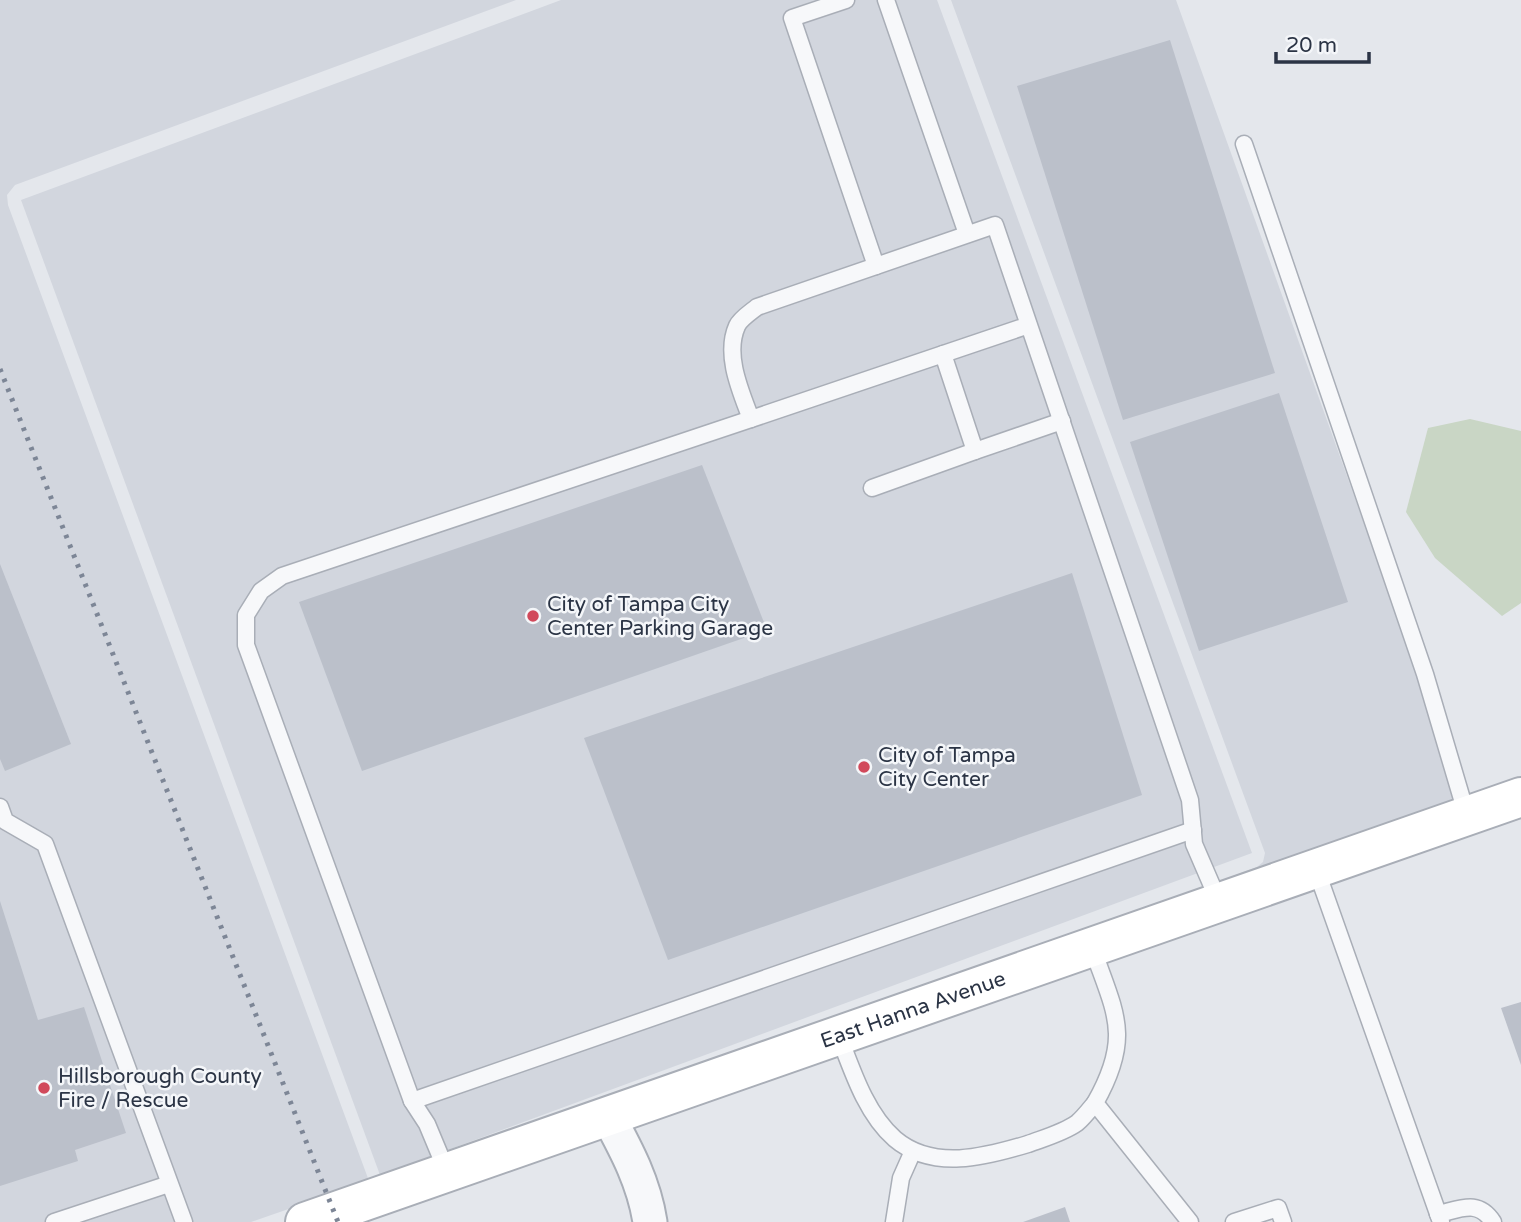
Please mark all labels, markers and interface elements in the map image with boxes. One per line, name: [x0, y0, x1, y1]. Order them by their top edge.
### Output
scale bar: [1276, 21, 1369, 65]
text: 20 m: [1286, 33, 1337, 58]
place label: City of Tampa City Center Parking Garage: [547, 592, 773, 641]
marker: City of Tampa City Center Parking Garage: [525, 608, 541, 624]
place label: City of Tampa City Center: [878, 743, 1016, 792]
marker: City of Tampa City Center: [856, 759, 872, 775]
street label: East Hanna Avenue: [817, 966, 1009, 1054]
place label: Hillsborough County Fire / Rescue: [58, 1064, 262, 1113]
marker: Hillsborough County Fire / Rescue: [36, 1080, 52, 1096]

